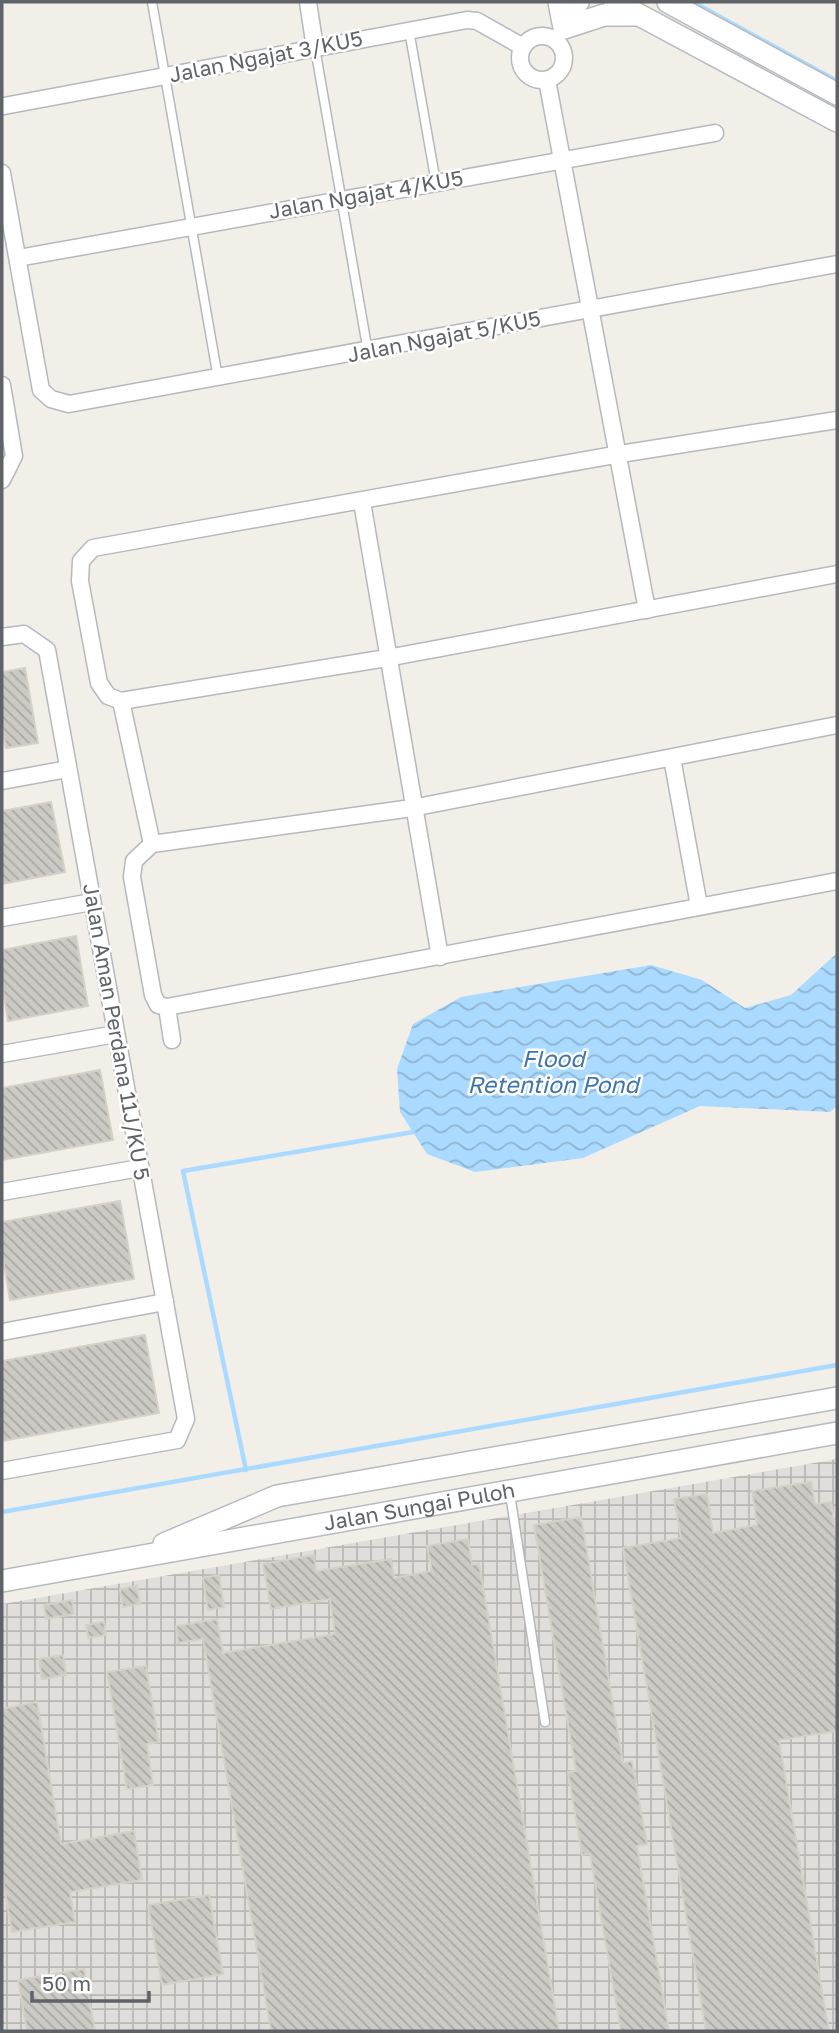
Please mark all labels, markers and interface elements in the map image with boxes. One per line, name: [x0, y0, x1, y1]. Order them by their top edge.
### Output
street label: Jalan Ngajat 3/KU5: [167, 25, 365, 88]
street label: Jalan Ngajat 4/KU5: [267, 164, 465, 224]
street label: Jalan Ngajat 5/KU5: [345, 305, 543, 367]
street label: Jalan Aman Perdana 11J/KU 5: [78, 881, 156, 1182]
water label: Flood Retention Pond: [467, 1044, 641, 1098]
street label: Jalan Sungai Puloh: [322, 1476, 517, 1536]
scale bar: [32, 1960, 149, 2004]
text: 50 m: [42, 1970, 91, 1996]

